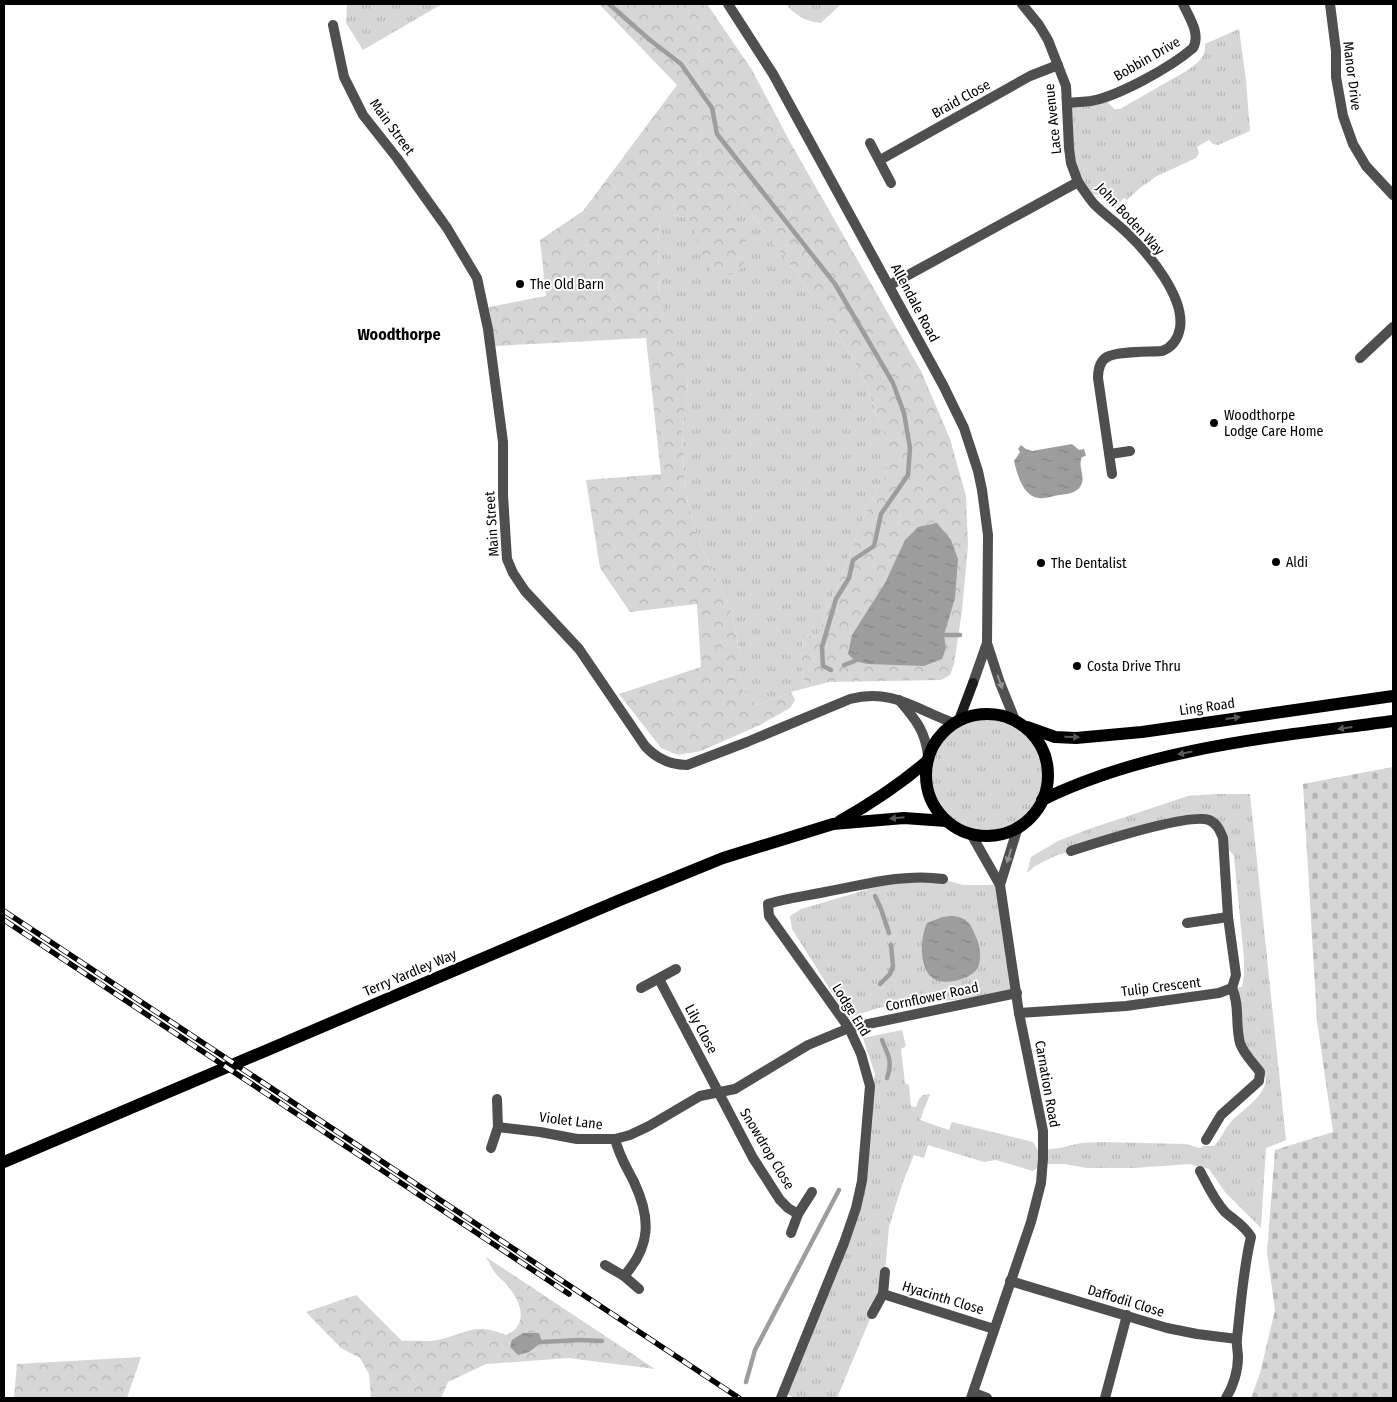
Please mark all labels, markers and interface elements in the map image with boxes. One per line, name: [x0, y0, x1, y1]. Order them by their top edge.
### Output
street label: Bobbin Drive: [1111, 33, 1183, 85]
street label: Manor Drive: [1339, 41, 1365, 112]
street label: Braid Close: [929, 76, 993, 122]
street label: Lace Avenue: [1041, 83, 1065, 155]
street label: Main Street: [366, 96, 418, 159]
street label: John Boden Way: [1092, 179, 1168, 259]
street label: Allendale Road: [887, 261, 943, 345]
place label: The Old Barn: [530, 276, 604, 293]
marker: The Old Barn: [514, 278, 526, 290]
district label: Woodthorpe: [357, 325, 441, 344]
place label: Woodthorpe Lodge Care Home: [1224, 407, 1323, 440]
marker: Woodthorpe Lodge Care Home: [1208, 417, 1220, 429]
street label: Main Street: [481, 490, 503, 557]
place label: Aldi: [1286, 554, 1308, 571]
place label: The Dentalist: [1051, 555, 1127, 572]
marker: Aldi: [1270, 556, 1282, 568]
marker: The Dentalist: [1035, 557, 1047, 569]
place label: Costa Drive Thru: [1087, 658, 1181, 675]
marker: Costa Drive Thru: [1071, 660, 1083, 672]
one-way arrow: [996, 675, 1004, 690]
street label: Ling Road: [1178, 695, 1236, 719]
one-way arrow: [1226, 714, 1242, 722]
one-way arrow: [1337, 724, 1353, 732]
one-way arrow: [1064, 733, 1080, 741]
one-way arrow: [1176, 750, 1192, 758]
one-way arrow: [889, 815, 905, 823]
one-way arrow: [1005, 849, 1012, 864]
street label: Terry Yardley Way: [361, 945, 460, 1000]
street label: Tulip Crescent: [1120, 974, 1202, 1000]
street label: Cornflower Road: [884, 979, 980, 1015]
street label: Lodge End: [828, 981, 874, 1039]
street label: Lily Close: [681, 1001, 721, 1057]
street label: Carnation Road: [1031, 1039, 1063, 1129]
street label: Snowdrop Close: [736, 1105, 798, 1193]
street label: Violet Lane: [538, 1109, 604, 1133]
street label: Hyacinth Close: [900, 1278, 986, 1318]
street label: Daffodil Close: [1085, 1281, 1167, 1321]

